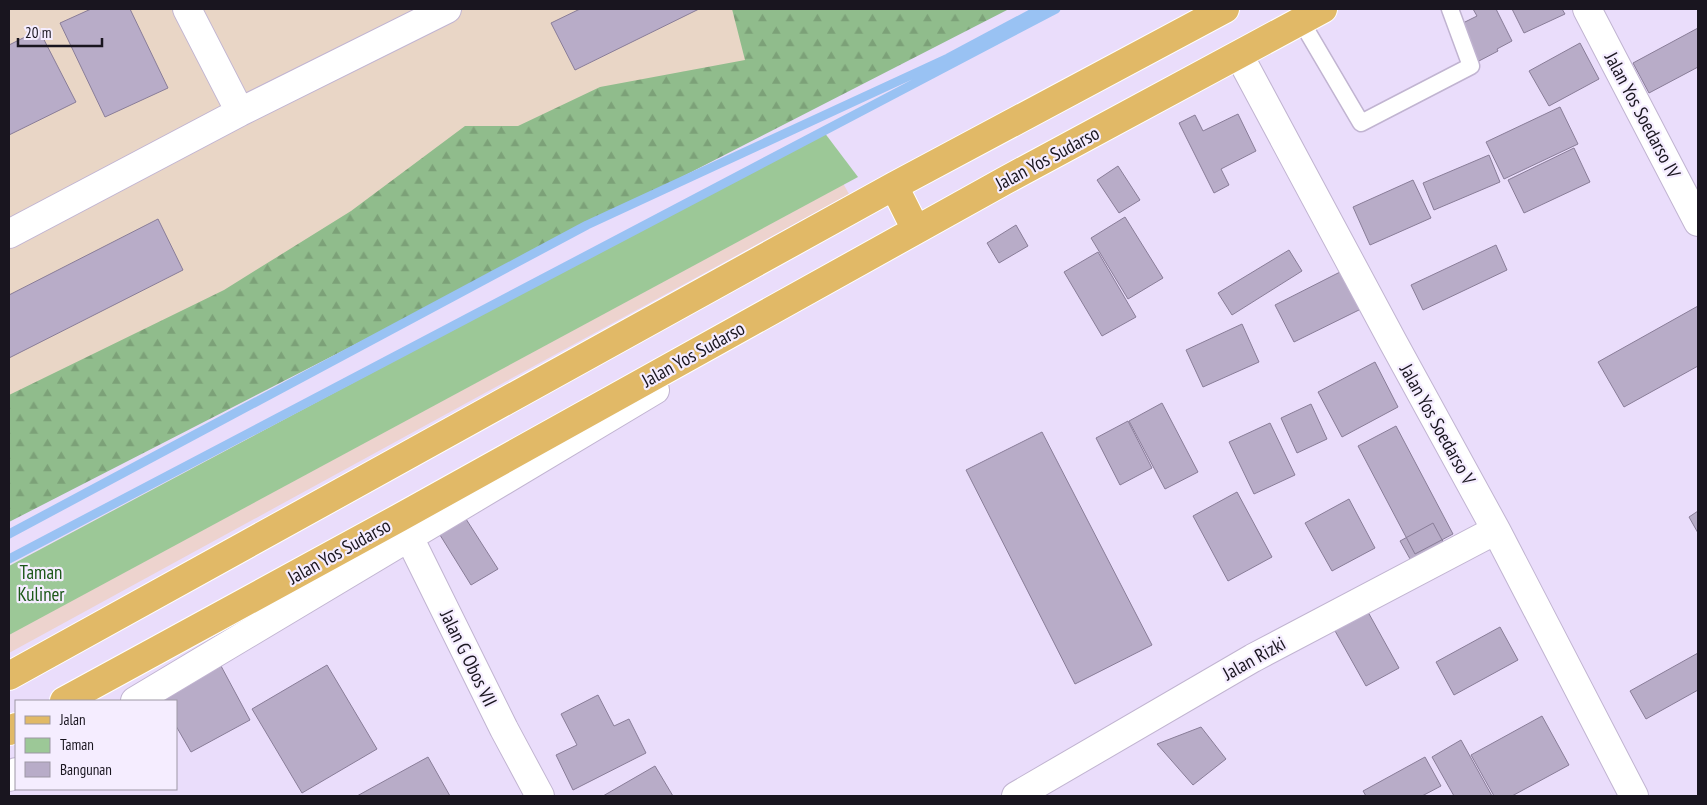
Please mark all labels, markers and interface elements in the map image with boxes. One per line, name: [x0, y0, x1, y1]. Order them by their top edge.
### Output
scale bar: [18, 15, 101, 47]
text: 20 m: [25, 23, 51, 42]
street label: Jalan Yos Soedarso IV: [1599, 47, 1686, 182]
street label: Jalan Yos Sudarso: [990, 121, 1103, 196]
street label: Jalan Yos Sudarso: [636, 316, 749, 393]
street label: Jalan Yos Soedarso V: [1394, 359, 1481, 489]
street label: Jalan Yos Sudarso: [282, 513, 395, 590]
park label: Taman Kuliner: [17, 560, 65, 606]
street label: Jalan G Obos VII: [435, 605, 503, 710]
street label: Jalan Rizki: [1218, 631, 1290, 686]
legend: [15, 700, 178, 790]
text: Jalan: [59, 710, 86, 729]
text: Taman: [60, 735, 94, 754]
text: Bangunan: [60, 760, 112, 779]

